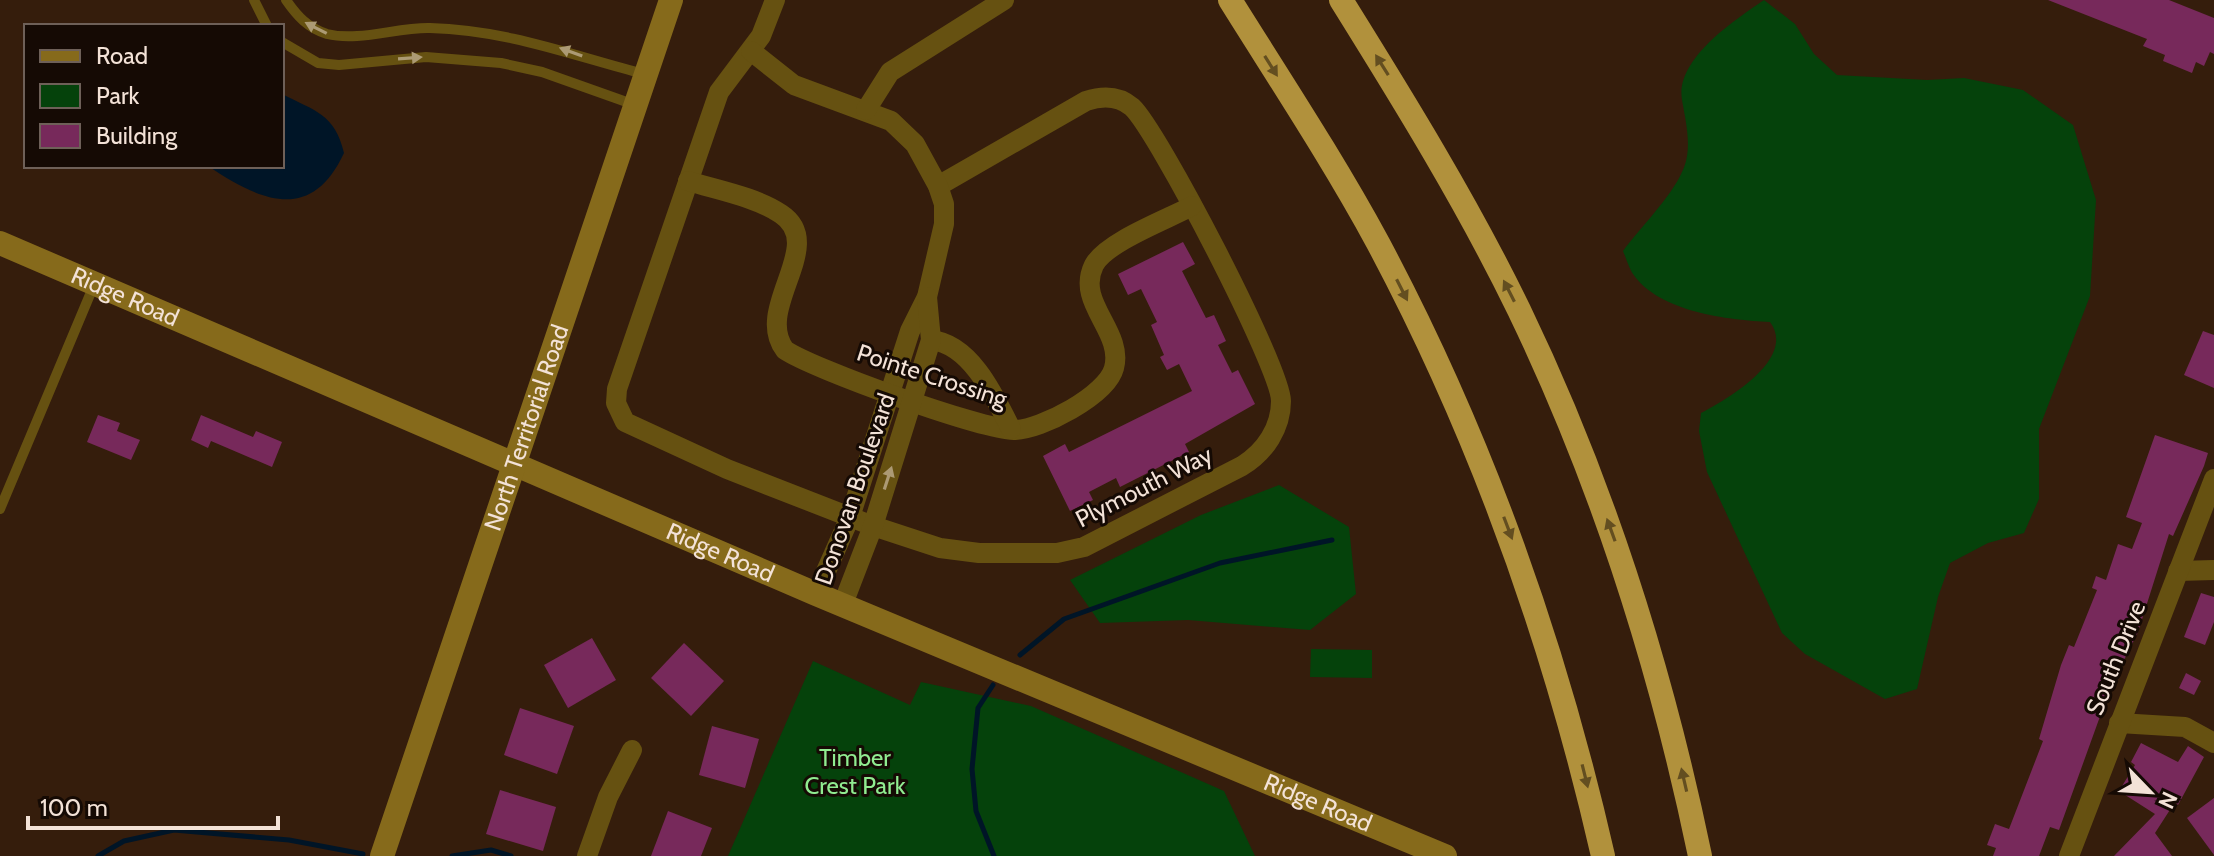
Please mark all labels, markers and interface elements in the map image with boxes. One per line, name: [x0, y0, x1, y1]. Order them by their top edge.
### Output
one-way arrow: [305, 21, 328, 34]
legend: [24, 24, 284, 168]
text: Road: [96, 41, 148, 70]
one-way arrow: [559, 45, 583, 58]
one-way arrow: [398, 51, 423, 64]
one-way arrow: [1375, 54, 1389, 76]
one-way arrow: [1264, 55, 1278, 77]
text: Park: [96, 81, 139, 110]
text: Building: [96, 121, 178, 150]
street label: Ridge Road: [67, 260, 183, 332]
one-way arrow: [1396, 279, 1409, 302]
one-way arrow: [1503, 280, 1516, 303]
street label: North Territorial Road: [478, 321, 574, 535]
street label: Pointe Crossing: [853, 338, 1012, 414]
street label: Donovan Boulevard: [808, 389, 901, 588]
street label: Plymouth Way: [1071, 440, 1217, 533]
one-way arrow: [883, 466, 895, 490]
street label: Ridge Road: [662, 516, 779, 588]
one-way arrow: [1502, 516, 1515, 540]
one-way arrow: [1604, 518, 1616, 542]
street label: South Drive: [2080, 597, 2151, 719]
park label: Timber Crest Park: [805, 743, 906, 800]
north arrow: [2110, 752, 2190, 832]
one-way arrow: [1579, 764, 1591, 789]
street label: Ridge Road: [1260, 767, 1377, 838]
one-way arrow: [1677, 767, 1690, 792]
scale bar: [28, 780, 278, 830]
text: N: [2152, 787, 2183, 813]
text: 100 m: [40, 793, 108, 822]

